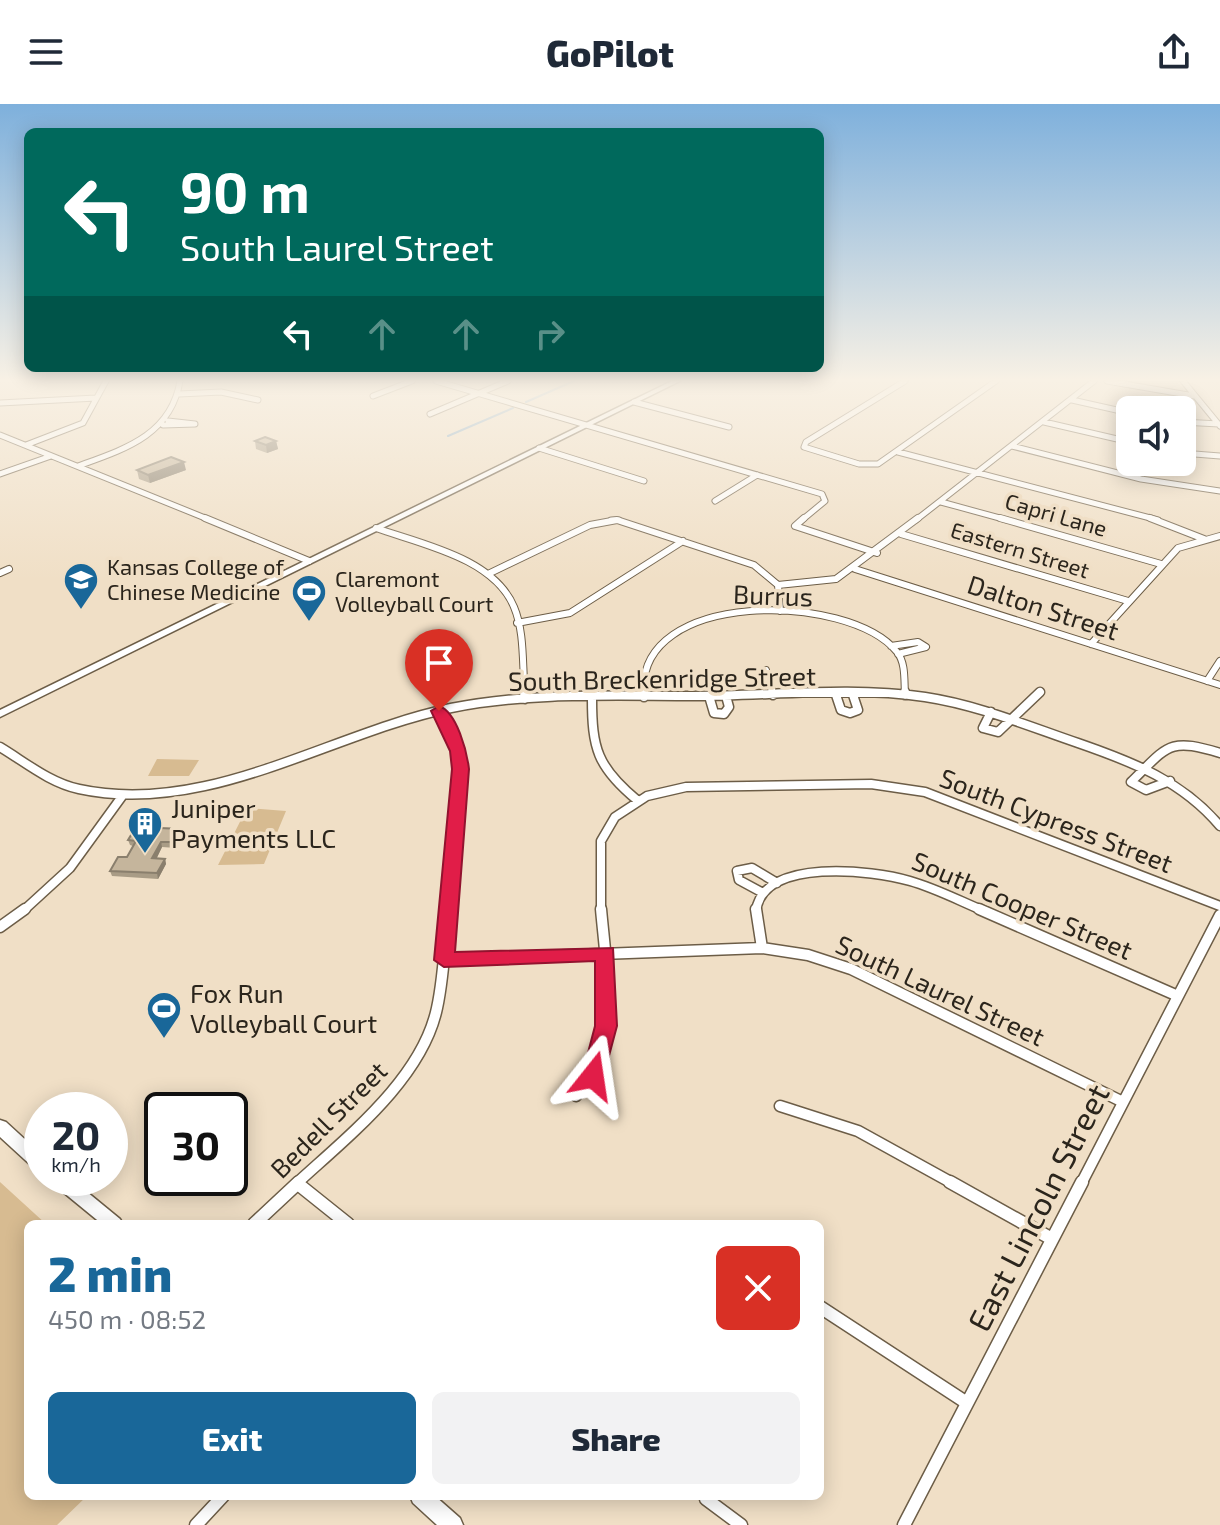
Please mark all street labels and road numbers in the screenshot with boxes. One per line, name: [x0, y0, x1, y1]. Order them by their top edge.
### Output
street label: Capri Lane: [1002, 487, 1110, 541]
street label: Eastern Street: [948, 516, 1093, 582]
street label: Dalton Street: [964, 568, 1123, 646]
street label: Burrus: [733, 578, 813, 611]
street label: South Breckenridge Street: [508, 659, 816, 696]
street label: South Cypress Street: [936, 761, 1177, 878]
street label: South Cooper Street: [908, 844, 1137, 965]
street label: South Laurel Street: [831, 928, 1050, 1052]
street label: Bedell Street: [263, 1054, 393, 1184]
street label: East Lincoln Street: [959, 1077, 1116, 1337]

